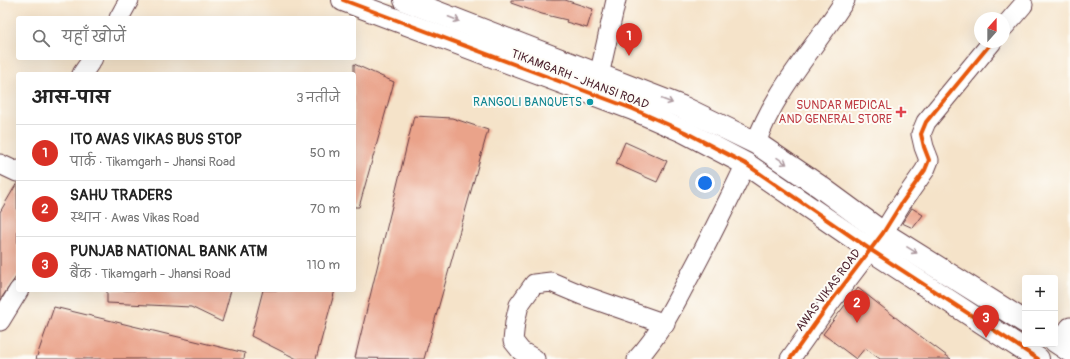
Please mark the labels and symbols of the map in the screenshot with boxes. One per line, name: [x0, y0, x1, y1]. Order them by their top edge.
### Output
north arrow: [974, 12, 1010, 48]
one-way arrow: [448, 15, 460, 23]
pin: 1: [616, 23, 642, 56]
street label: TIKAMGARH - JHANSI ROAD: [509, 46, 651, 113]
place label: RANGOLI BANQUETS: [473, 95, 582, 110]
marker: RANGOLI BANQUETS: [585, 97, 595, 107]
one-way arrow: [660, 97, 672, 105]
place label: SUNDAR MEDICAL AND GENERAL STORE: [779, 98, 892, 127]
marker: SUNDAR MEDICAL AND GENERAL STORE: [895, 106, 907, 118]
one-way arrow: [776, 157, 787, 165]
your location: [695, 173, 715, 193]
street label: AWAS VIKAS ROAD: [793, 246, 864, 334]
one-way arrow: [906, 247, 918, 255]
pin: 2: [844, 290, 870, 323]
pin: 3: [973, 305, 999, 338]

